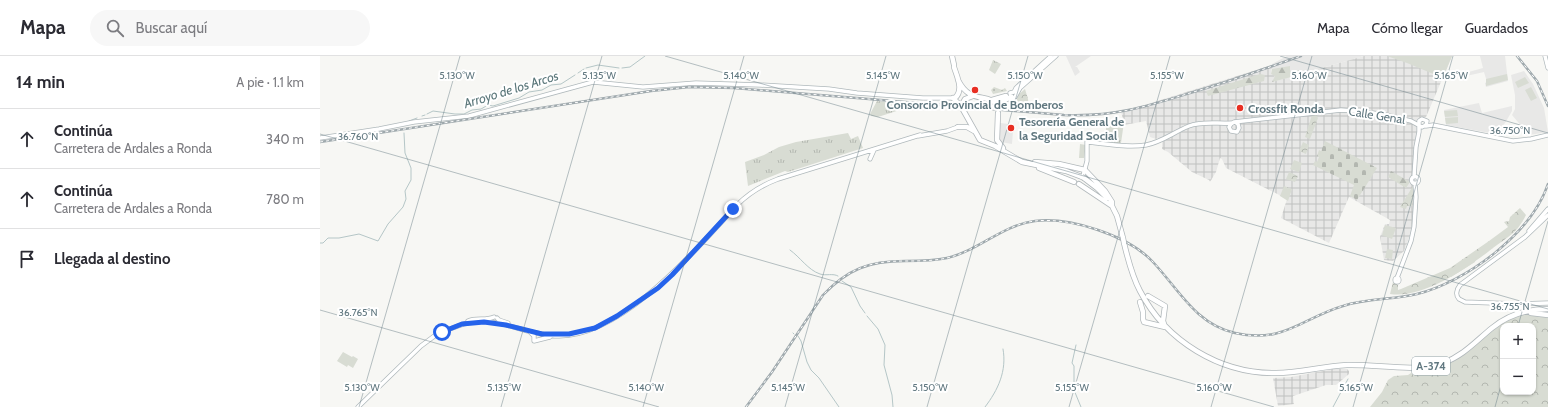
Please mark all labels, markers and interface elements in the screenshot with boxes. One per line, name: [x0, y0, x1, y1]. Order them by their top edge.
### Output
search box: [90, 10, 370, 46]
text: Mapa: [20, 16, 66, 39]
icon: search: [104, 17, 126, 39]
text: Buscar aquí: [136, 19, 207, 37]
text: Mapa: [1317, 19, 1350, 37]
text: Cómo llegar: [1372, 19, 1443, 37]
text: Guardados: [1465, 19, 1528, 37]
water label: Arroyo de los Arcos: [461, 67, 560, 111]
text: 5.130°W: [439, 69, 475, 82]
text: 5.135°W: [582, 69, 616, 82]
text: 5.140°W: [723, 69, 759, 82]
text: 5.145°W: [866, 69, 901, 82]
text: 5.150°W: [1007, 69, 1043, 82]
text: 5.155°W: [1150, 69, 1184, 82]
text: 5.160°W: [1291, 69, 1327, 82]
text: 5.165°W: [1434, 69, 1469, 82]
text: 14 min: [16, 72, 65, 92]
text: A pie · 1.1 km: [236, 74, 304, 90]
marker: Consorcio Provincial de Bomberos: [970, 85, 980, 95]
place label: Consorcio Provincial de Bomberos: [887, 97, 1063, 112]
place label: Crossfit Ronda: [1248, 101, 1324, 116]
marker: Crossfit Ronda: [1235, 103, 1245, 113]
street label: Calle Genal: [1348, 103, 1407, 127]
place label: Tesorería General de la Seguridad Social: [1019, 114, 1124, 143]
text: Continúa: [54, 122, 112, 140]
marker: Tesorería General de la Seguridad Social: [1006, 123, 1016, 133]
text: 36.750°N: [1490, 124, 1530, 137]
icon: ahead: [16, 128, 38, 150]
text: 36.760°N: [338, 130, 378, 143]
text: 340 m: [266, 131, 304, 147]
text: Carretera de Ardales a Ronda: [54, 140, 212, 156]
text: Continúa: [54, 182, 112, 200]
icon: ahead: [16, 188, 38, 210]
text: 780 m: [266, 191, 304, 207]
text: Carretera de Ardales a Ronda: [54, 200, 212, 216]
route end: [724, 200, 742, 218]
icon: arrive: [16, 248, 38, 270]
text: Llegada al destino: [54, 250, 170, 268]
text: 36.755°N: [1491, 300, 1529, 313]
text: 36.765°N: [338, 306, 378, 319]
route start: [433, 323, 451, 341]
map controls: [1500, 323, 1536, 395]
button: +: [1500, 323, 1536, 359]
road number: A-374: [1412, 357, 1450, 375]
button: −: [1500, 359, 1536, 395]
text: 5.130°W: [344, 381, 380, 394]
text: 5.135°W: [487, 381, 521, 394]
text: 5.140°W: [628, 381, 664, 394]
text: 5.145°W: [771, 381, 806, 394]
text: 5.150°W: [912, 381, 948, 394]
text: 5.155°W: [1055, 381, 1089, 394]
text: 5.160°W: [1196, 381, 1232, 394]
text: 5.165°W: [1339, 381, 1374, 394]

